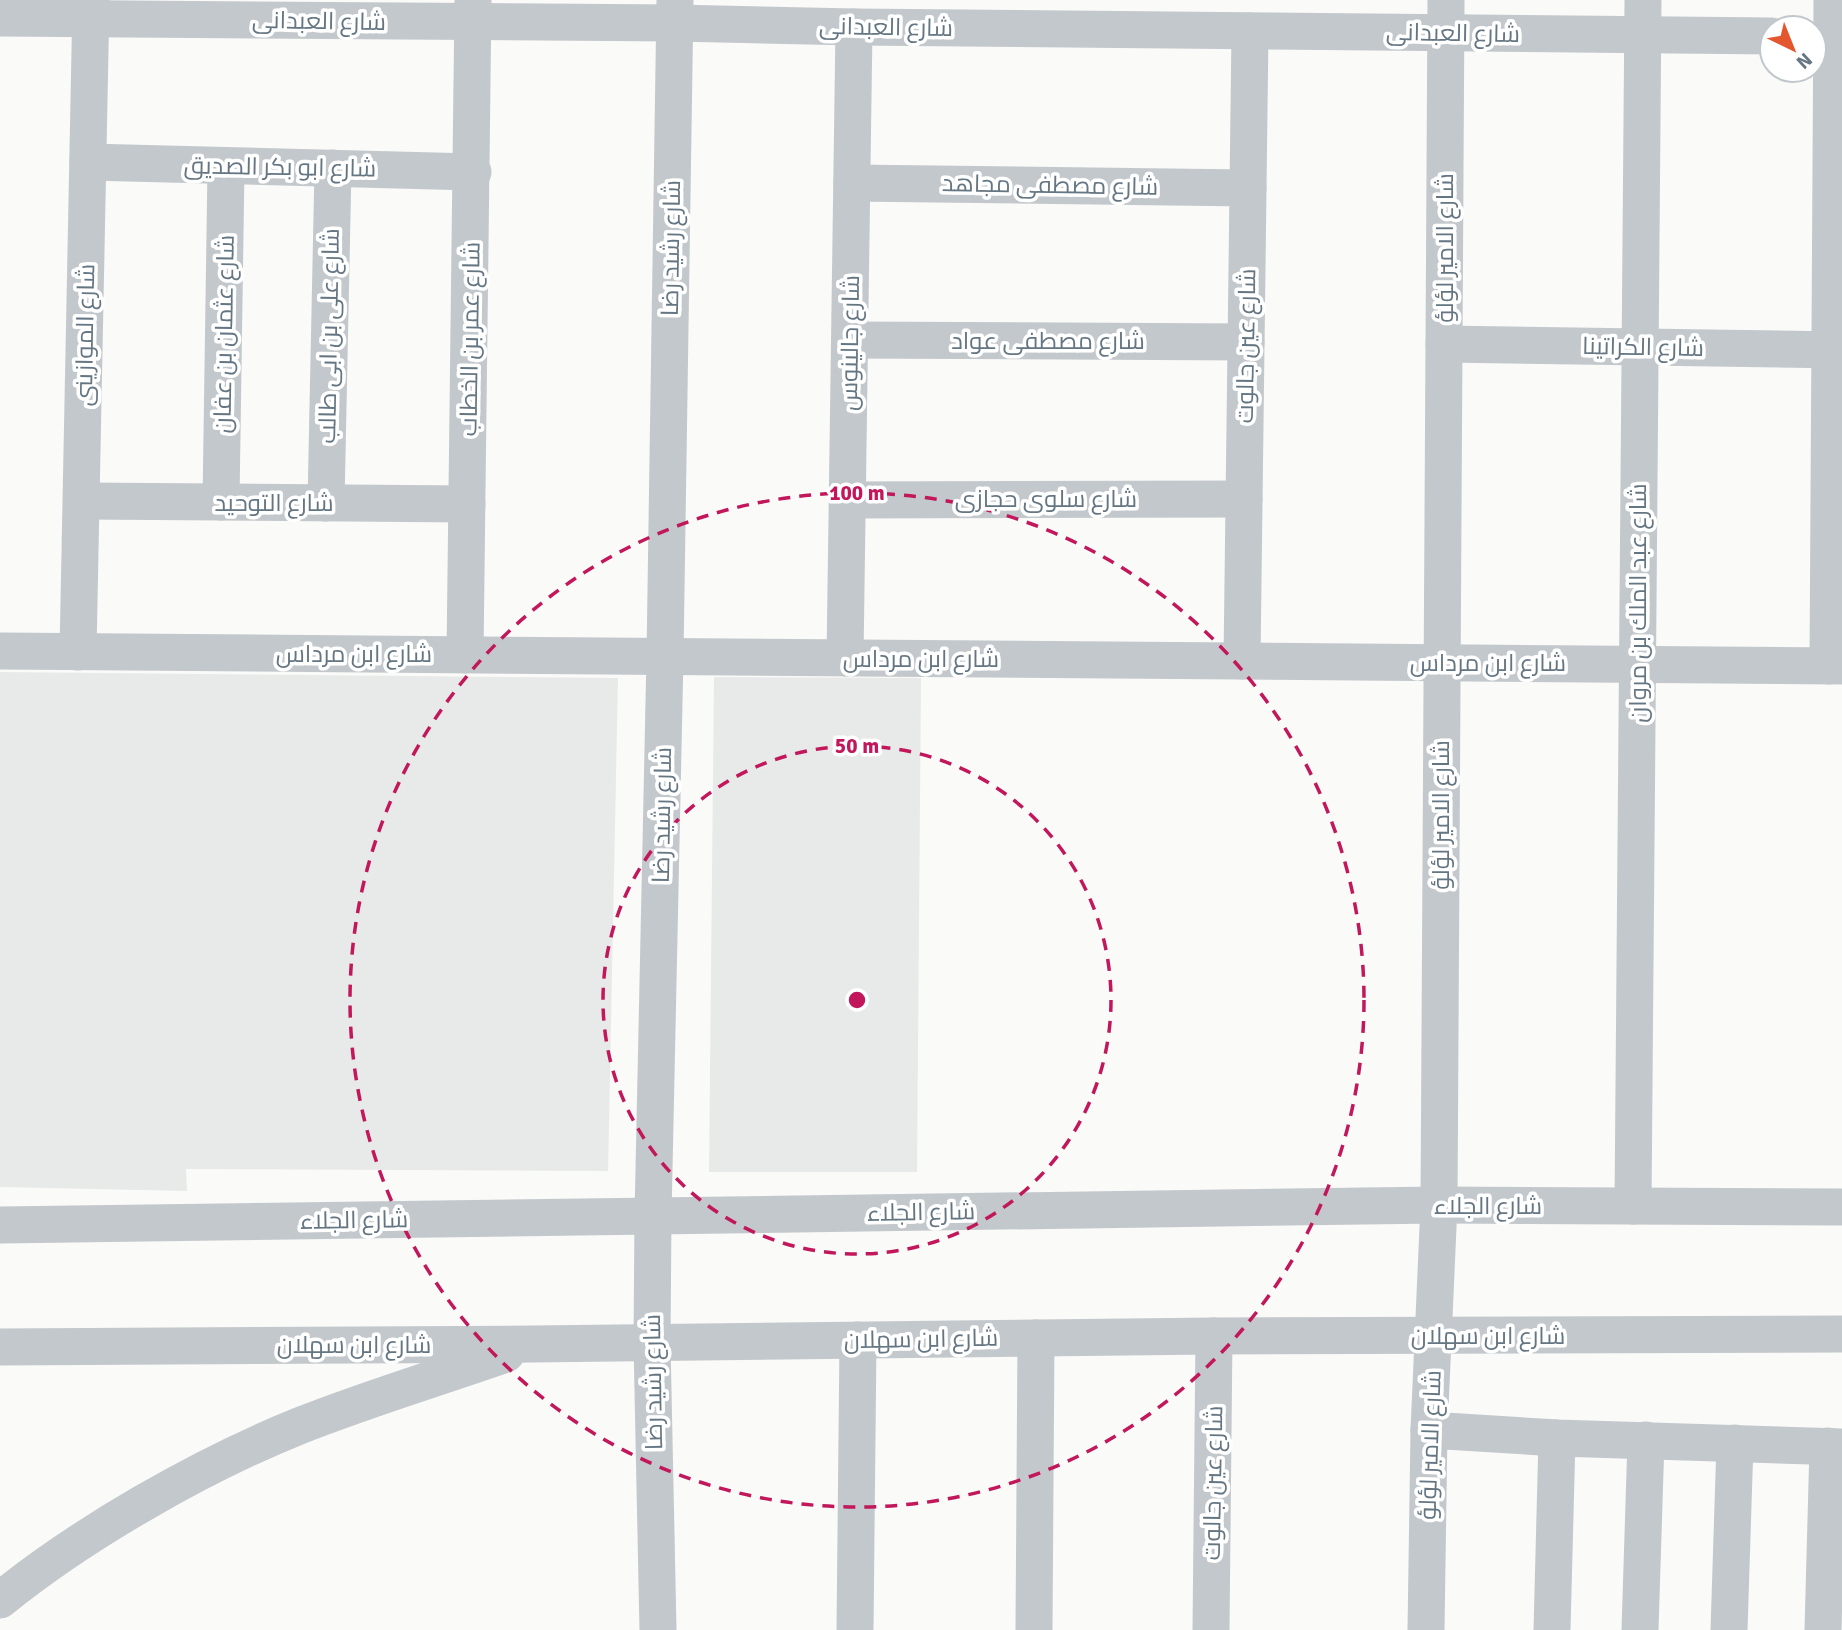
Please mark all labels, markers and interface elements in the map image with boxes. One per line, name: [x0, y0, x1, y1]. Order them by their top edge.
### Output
street label: شارع العبدانى: [252, 5, 386, 38]
street label: شارع العبدانى: [819, 11, 953, 44]
north arrow: [1758, 14, 1828, 84]
street label: شارع العبدانى: [1386, 17, 1520, 50]
text: N: [1791, 47, 1817, 74]
street label: شارع ابو بكر الصديق: [183, 150, 377, 185]
street label: شارع مصطفى مجاهد: [942, 168, 1158, 203]
street label: شارع الامير لؤلؤ: [1430, 173, 1461, 323]
street label: شارع رشيد رضا: [655, 180, 688, 316]
street label: شارع على بن ابى طالب: [312, 228, 347, 444]
street label: شارع عثمان بن عفان: [207, 234, 242, 434]
street label: شارع عمر بن الخطاب: [453, 241, 488, 437]
street label: شارع الموازينى: [69, 263, 102, 407]
street label: شارع عين جالوت: [1230, 268, 1263, 424]
street label: شارع جالينوس: [834, 275, 867, 411]
street label: شارع مصطفى عواد: [951, 326, 1145, 357]
street label: شارع الكراتينا: [1582, 331, 1704, 364]
text: 100 m: [829, 480, 885, 506]
street label: شارع عبد الملك بن مروان: [1623, 483, 1654, 723]
street label: شارع سلوى حجازى: [955, 484, 1137, 515]
street label: شارع التوحيد: [215, 488, 333, 519]
street label: شارع ابن مرداس: [276, 639, 432, 670]
street label: شارع ابن مرداس: [843, 644, 999, 675]
street label: شارع ابن مرداس: [1410, 648, 1566, 679]
text: 50 m: [835, 733, 879, 759]
street label: شارع الامير لؤلؤ: [1426, 740, 1457, 890]
street label: شارع رشيد رضا: [646, 747, 679, 883]
centre of rings: [845, 988, 869, 1012]
street label: شارع الجلاء: [1434, 1191, 1542, 1222]
street label: شارع الجلاء: [867, 1196, 976, 1229]
street label: شارع الجلاء: [300, 1204, 409, 1237]
street label: شارع رشيد رضا: [637, 1314, 670, 1450]
street label: شارع ابن سهلان: [1411, 1321, 1565, 1352]
street label: شارع ابن سهلان: [844, 1323, 999, 1356]
street label: شارع ابن سهلان: [277, 1330, 431, 1361]
street label: شارع الامير لؤلؤ: [1412, 1370, 1449, 1520]
street label: شارع عين جالوت: [1197, 1405, 1230, 1561]

